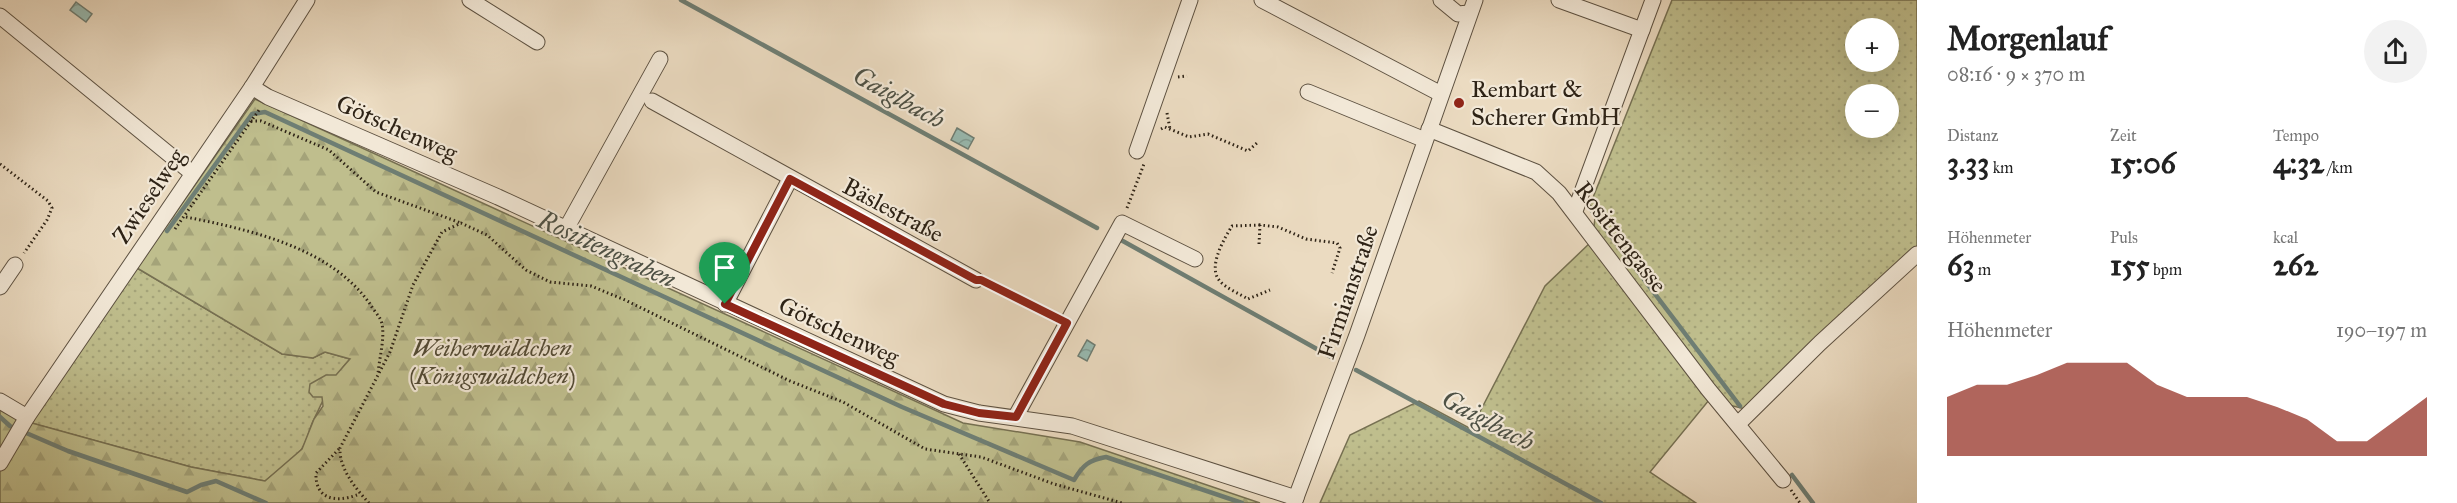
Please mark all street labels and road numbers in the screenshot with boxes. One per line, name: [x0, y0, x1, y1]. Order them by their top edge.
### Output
street label: Götschenweg: [332, 88, 463, 168]
street label: Zwieselweg: [106, 142, 192, 249]
street label: Bäslestraße: [837, 171, 949, 249]
street label: Rosittengasse: [1568, 175, 1674, 299]
street label: Firmianstraße: [1311, 221, 1385, 363]
street label: Götschenweg: [774, 290, 905, 372]

